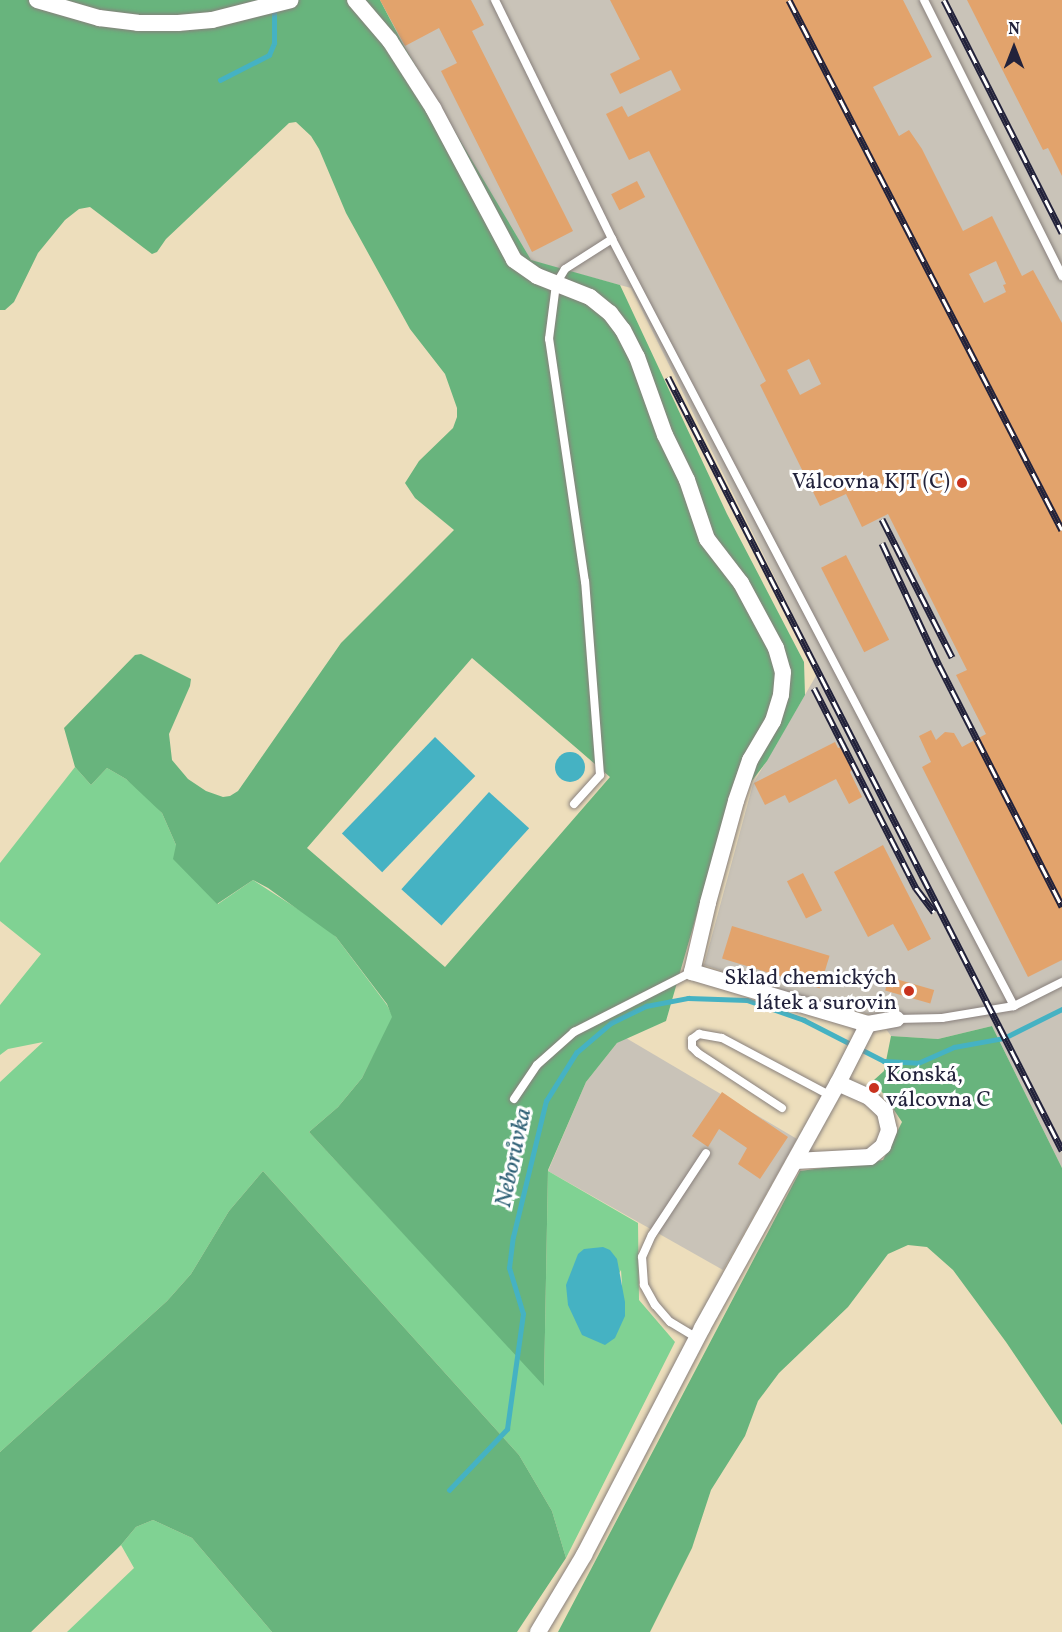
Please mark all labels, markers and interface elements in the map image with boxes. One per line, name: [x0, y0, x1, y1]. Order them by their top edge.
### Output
north arrow: [984, 18, 1044, 78]
text: N: [1008, 19, 1020, 41]
place label: Válcovna KJT (C): [791, 470, 950, 496]
marker: Válcovna KJT (C): [955, 476, 969, 490]
place label: Sklad chemických látek a surovin: [724, 965, 897, 1016]
marker: Sklad chemických látek a surovin: [902, 984, 916, 998]
place label: Konská, válcovna C: [886, 1062, 991, 1114]
marker: Konská, válcovna C: [867, 1081, 881, 1095]
water label: Neborůvka: [490, 1106, 540, 1210]

